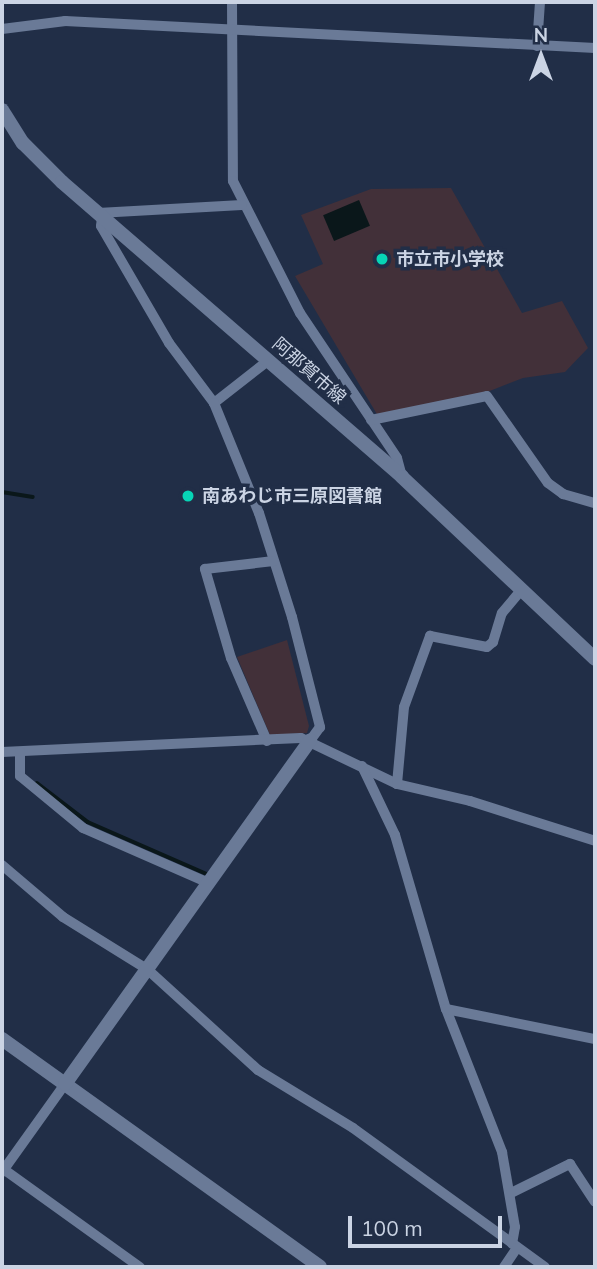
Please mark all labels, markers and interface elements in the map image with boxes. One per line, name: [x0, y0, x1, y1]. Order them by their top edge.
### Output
north arrow: [506, 21, 576, 91]
text: N: [534, 23, 548, 47]
place label: 市立市小学校: [396, 248, 504, 270]
marker: 市立市小学校: [374, 251, 390, 267]
street label: 阿那賀市線: [268, 333, 350, 409]
place label: 南あわじ市三原図書館: [202, 485, 382, 507]
marker: 南あわじ市三原図書館: [180, 488, 196, 504]
scale bar: [352, 1202, 506, 1246]
text: 100 m: [361, 1215, 423, 1241]

